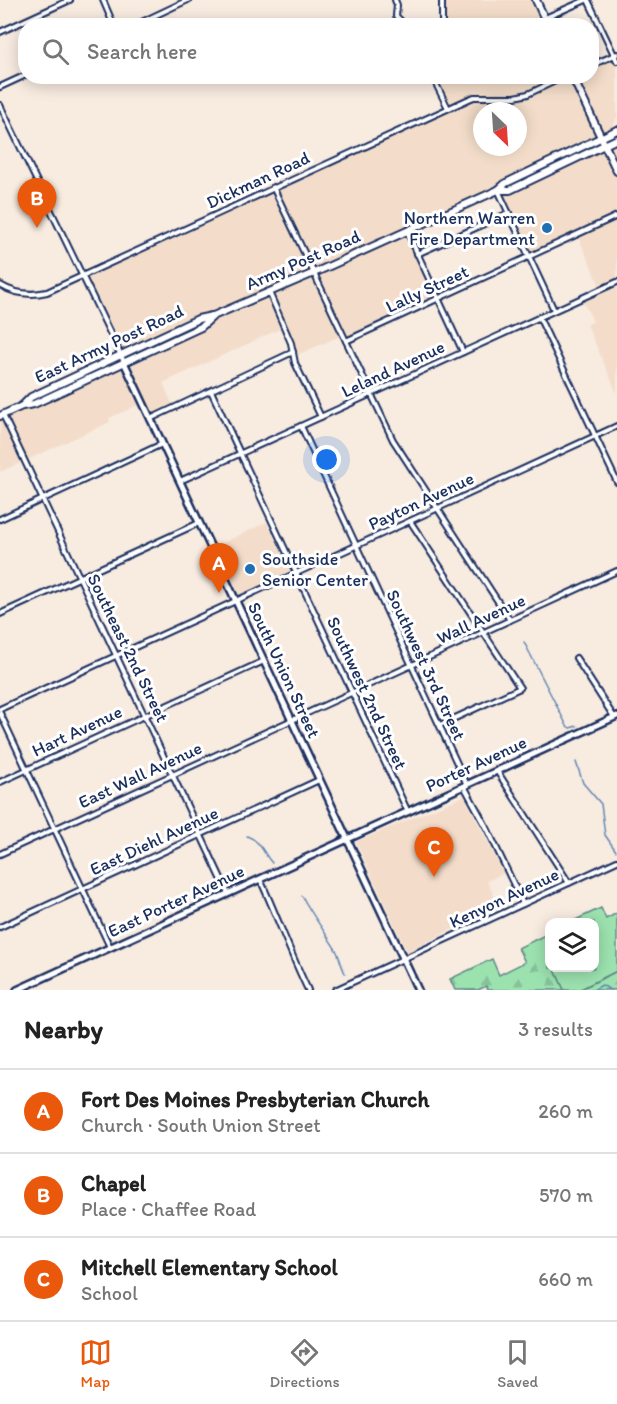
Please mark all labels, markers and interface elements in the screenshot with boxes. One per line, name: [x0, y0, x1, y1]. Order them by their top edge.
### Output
search box: [18, 18, 599, 84]
icon: search: [39, 35, 72, 68]
text: Search here: [87, 38, 197, 65]
north arrow: [473, 102, 527, 156]
street label: Dickman Road: [203, 146, 313, 214]
pin: B: [18, 178, 57, 228]
place label: Northern Warren Fire Department: [404, 207, 535, 250]
marker: Northern Warren Fire Department: [540, 221, 554, 235]
street label: Army Post Road: [242, 225, 364, 295]
street label: Lally Street: [382, 260, 472, 318]
street label: East Army Post Road: [31, 300, 187, 388]
street label: Leland Avenue: [338, 335, 448, 403]
your location: [312, 445, 341, 474]
street label: Payton Avenue: [365, 467, 477, 535]
pin: A: [200, 544, 238, 593]
place label: Southside Senior Center: [262, 548, 368, 591]
marker: Southside Senior Center: [243, 562, 257, 576]
street label: Southeast 2nd Street: [82, 570, 174, 726]
street label: Southwest 3rd Street: [381, 586, 471, 744]
street label: Wall Avenue: [433, 589, 529, 649]
street label: South Union Street: [243, 599, 325, 742]
street label: Southwest 2nd Street: [322, 613, 412, 773]
street label: Hart Avenue: [28, 701, 126, 761]
street label: Porter Avenue: [422, 731, 530, 797]
street label: East Wall Avenue: [75, 737, 205, 813]
street label: East Diehl Avenue: [86, 802, 222, 880]
pin: C: [414, 828, 454, 877]
street label: East Porter Avenue: [104, 860, 248, 942]
street label: Kenyon Avenue: [446, 863, 562, 933]
map controls: [545, 918, 599, 972]
button: layers: [545, 918, 599, 972]
text: Nearby: [24, 1013, 103, 1045]
text: 3 results: [518, 1017, 593, 1041]
text: Fort Des Moines Presbyterian Church: [81, 1086, 429, 1113]
text: A: [37, 1099, 50, 1123]
text: 260 m: [538, 1099, 593, 1123]
text: Church · South Union Street: [81, 1113, 321, 1137]
text: Chapel: [81, 1170, 146, 1197]
text: B: [37, 1183, 50, 1207]
text: 570 m: [539, 1183, 593, 1207]
text: Place · Chaffee Road: [81, 1197, 256, 1221]
text: Mitchell Elementary School: [81, 1254, 338, 1281]
text: C: [37, 1267, 50, 1291]
text: 660 m: [538, 1267, 593, 1291]
text: School: [81, 1281, 138, 1305]
tab: Map: [79, 1336, 112, 1391]
tab: Directions: [269, 1336, 340, 1391]
tab: Saved: [497, 1336, 538, 1391]

